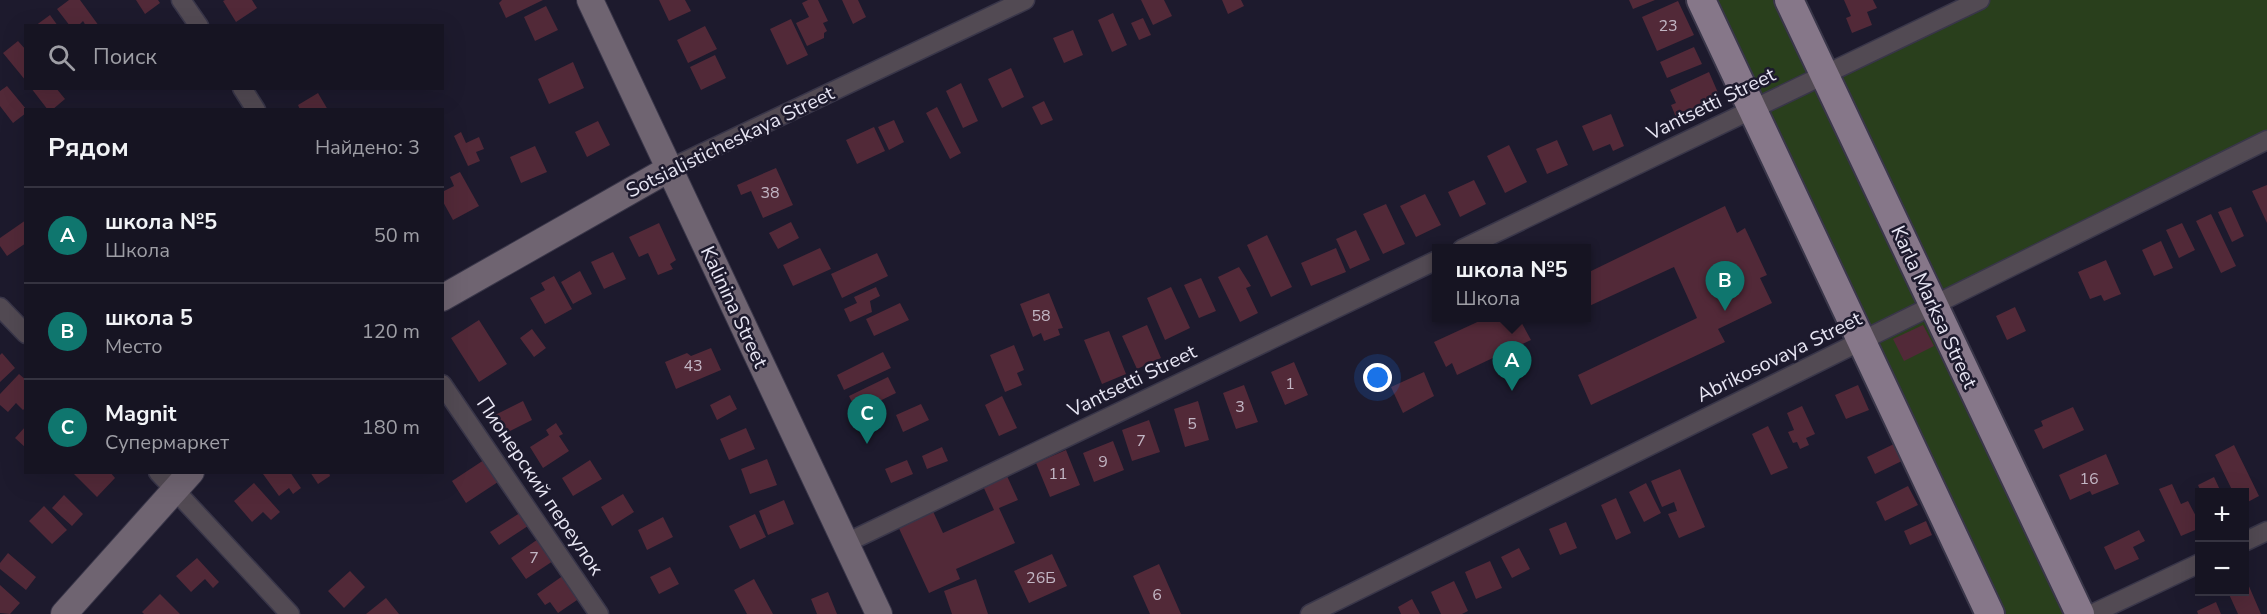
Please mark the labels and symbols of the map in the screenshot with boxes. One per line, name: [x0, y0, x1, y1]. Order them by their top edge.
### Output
house number: 23: [1658, 15, 1678, 37]
street label: Vantsetti Street: [1641, 61, 1781, 147]
street label: Sotsialisticheskaya Street: [621, 79, 840, 204]
house number: 38: [760, 182, 780, 204]
street label: Karla Marksa Street: [1884, 221, 1984, 394]
street label: Kalinina Street: [694, 242, 774, 373]
pin: B: [1706, 262, 1744, 311]
house number: 58: [1031, 305, 1051, 327]
street label: Abrikosovaya Street: [1692, 305, 1867, 409]
street label: Vantsetti Street: [1062, 338, 1202, 424]
pin: A: [1492, 342, 1532, 391]
house number: 43: [683, 355, 703, 377]
your location: [1363, 363, 1392, 392]
house number: 1: [1285, 373, 1295, 395]
street label: Пионерский переулок: [470, 392, 610, 581]
pin: C: [848, 394, 886, 444]
house number: 3: [1235, 396, 1245, 418]
house number: 5: [1187, 413, 1197, 435]
house number: 7: [1136, 430, 1146, 452]
house number: 9: [1098, 451, 1108, 473]
house number: 11: [1048, 463, 1068, 485]
house number: 16: [2079, 468, 2099, 490]
house number: 7: [529, 547, 539, 569]
house number: 26Б: [1026, 567, 1056, 589]
house number: 6: [1152, 584, 1162, 606]

